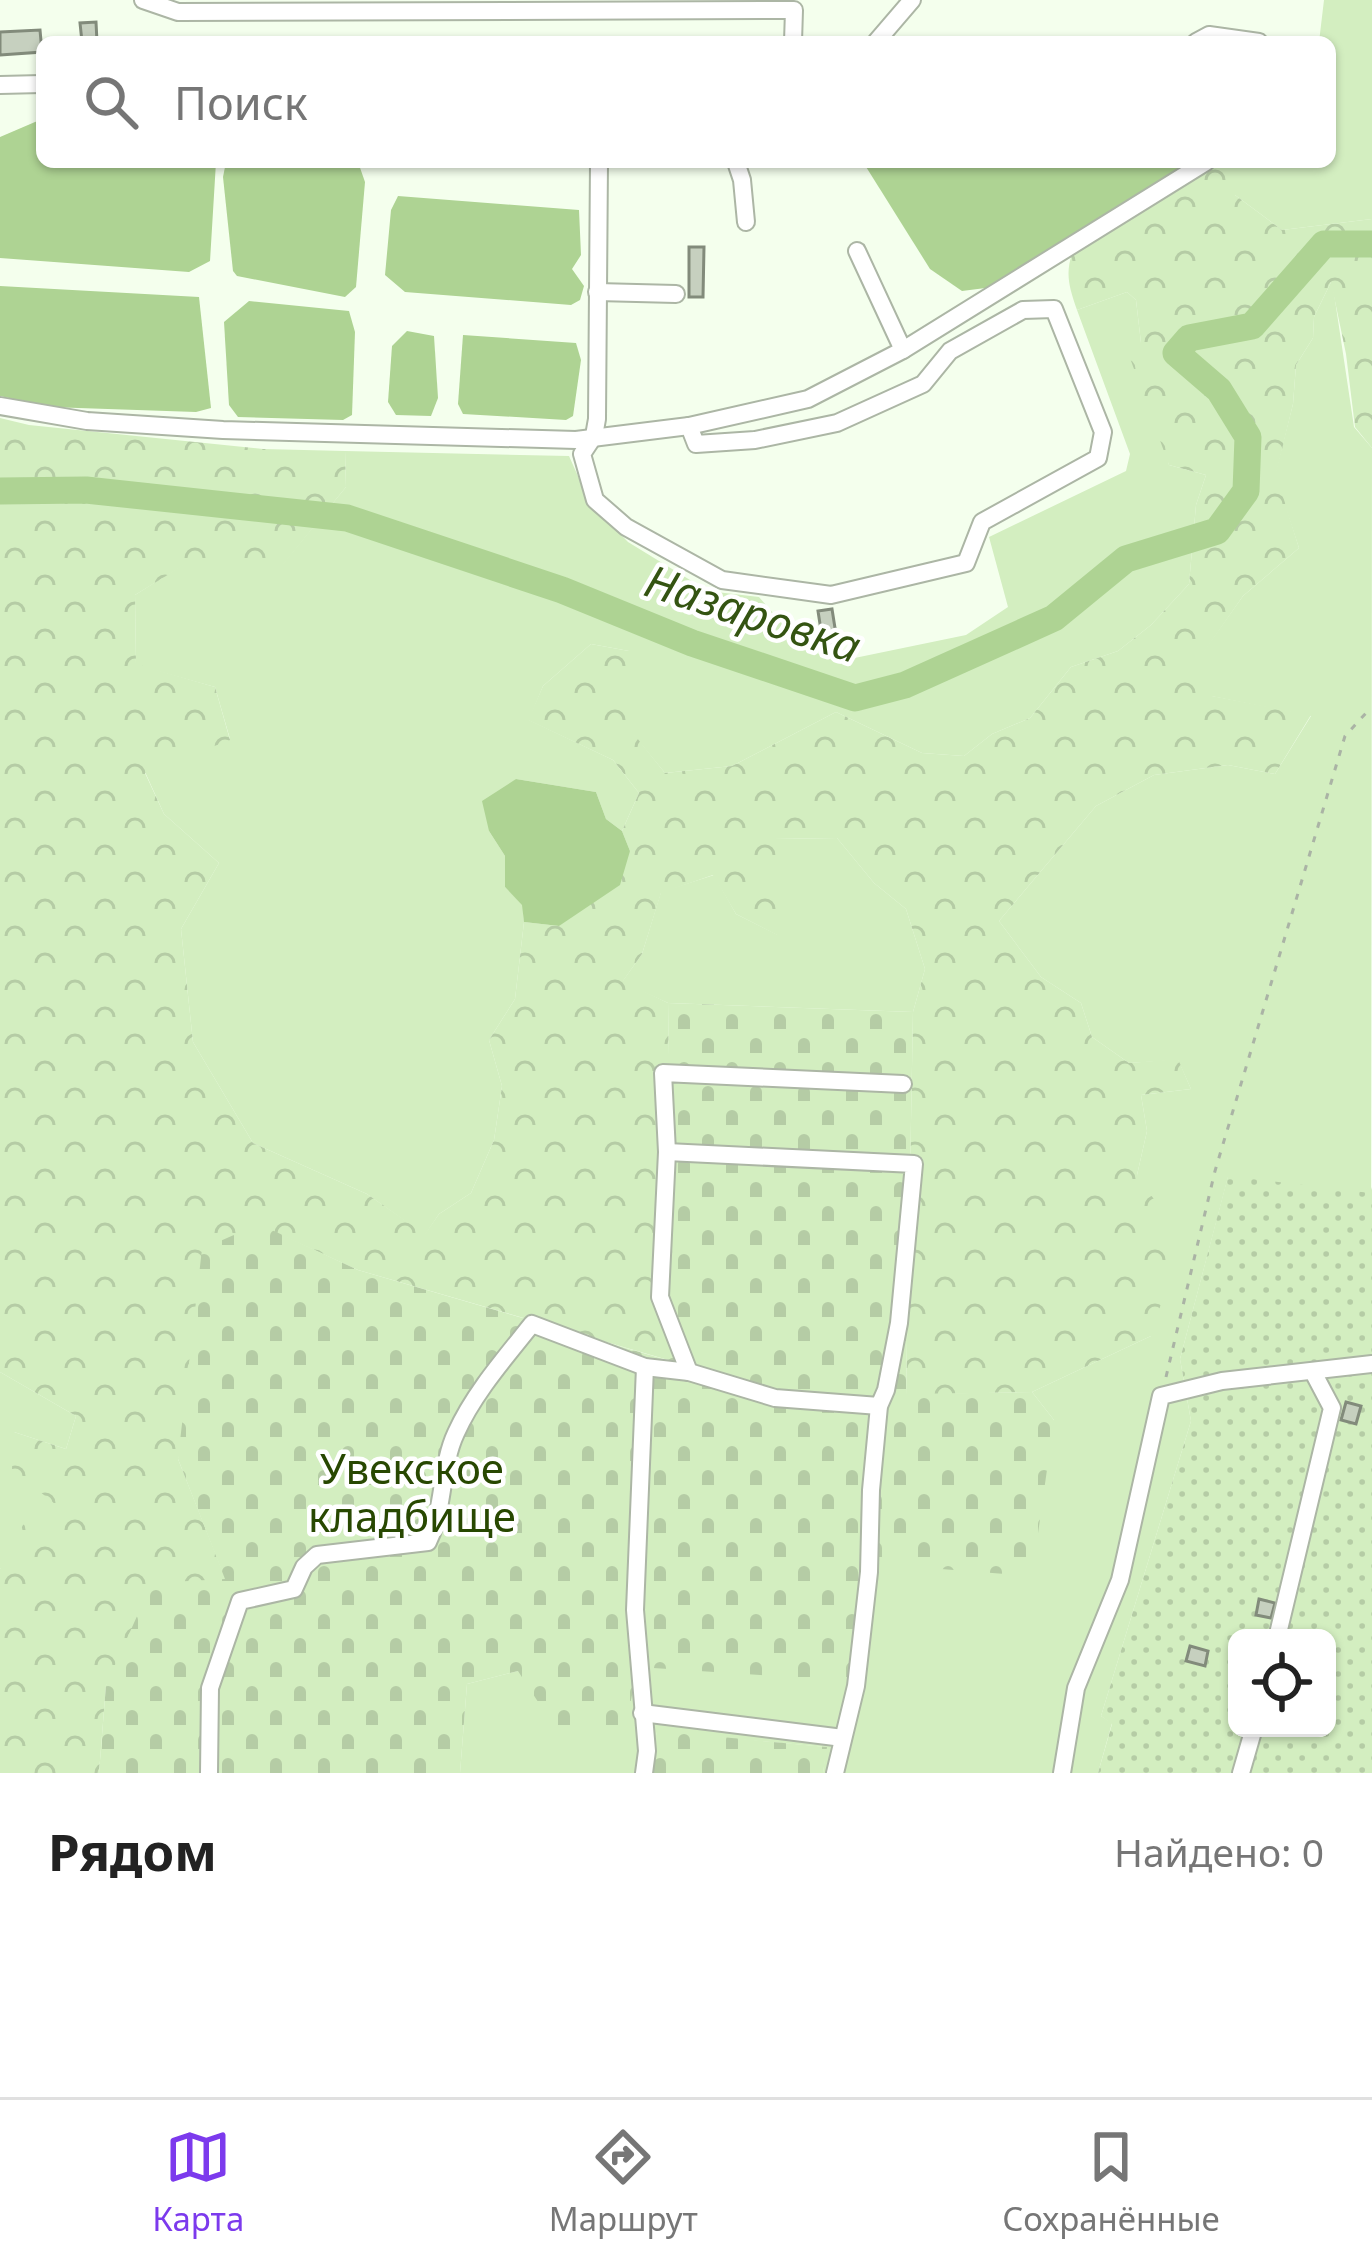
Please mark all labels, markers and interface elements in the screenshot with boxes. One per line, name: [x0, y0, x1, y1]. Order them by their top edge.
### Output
search box: [36, 36, 1336, 168]
icon: search: [78, 69, 144, 135]
text: Поиск: [174, 72, 308, 133]
water label: Назаровка: [638, 549, 869, 676]
park label: Увекское кладбище: [308, 1439, 516, 1544]
map controls: [1228, 1629, 1336, 1737]
button: locate: [1228, 1629, 1336, 1737]
text: Рядом: [48, 1816, 217, 1886]
text: Найдено: 0: [1114, 1825, 1324, 1878]
tab: Карта: [152, 2124, 244, 2241]
tab: Маршрут: [549, 2124, 698, 2241]
tab: Сохранённые: [1002, 2124, 1220, 2241]

